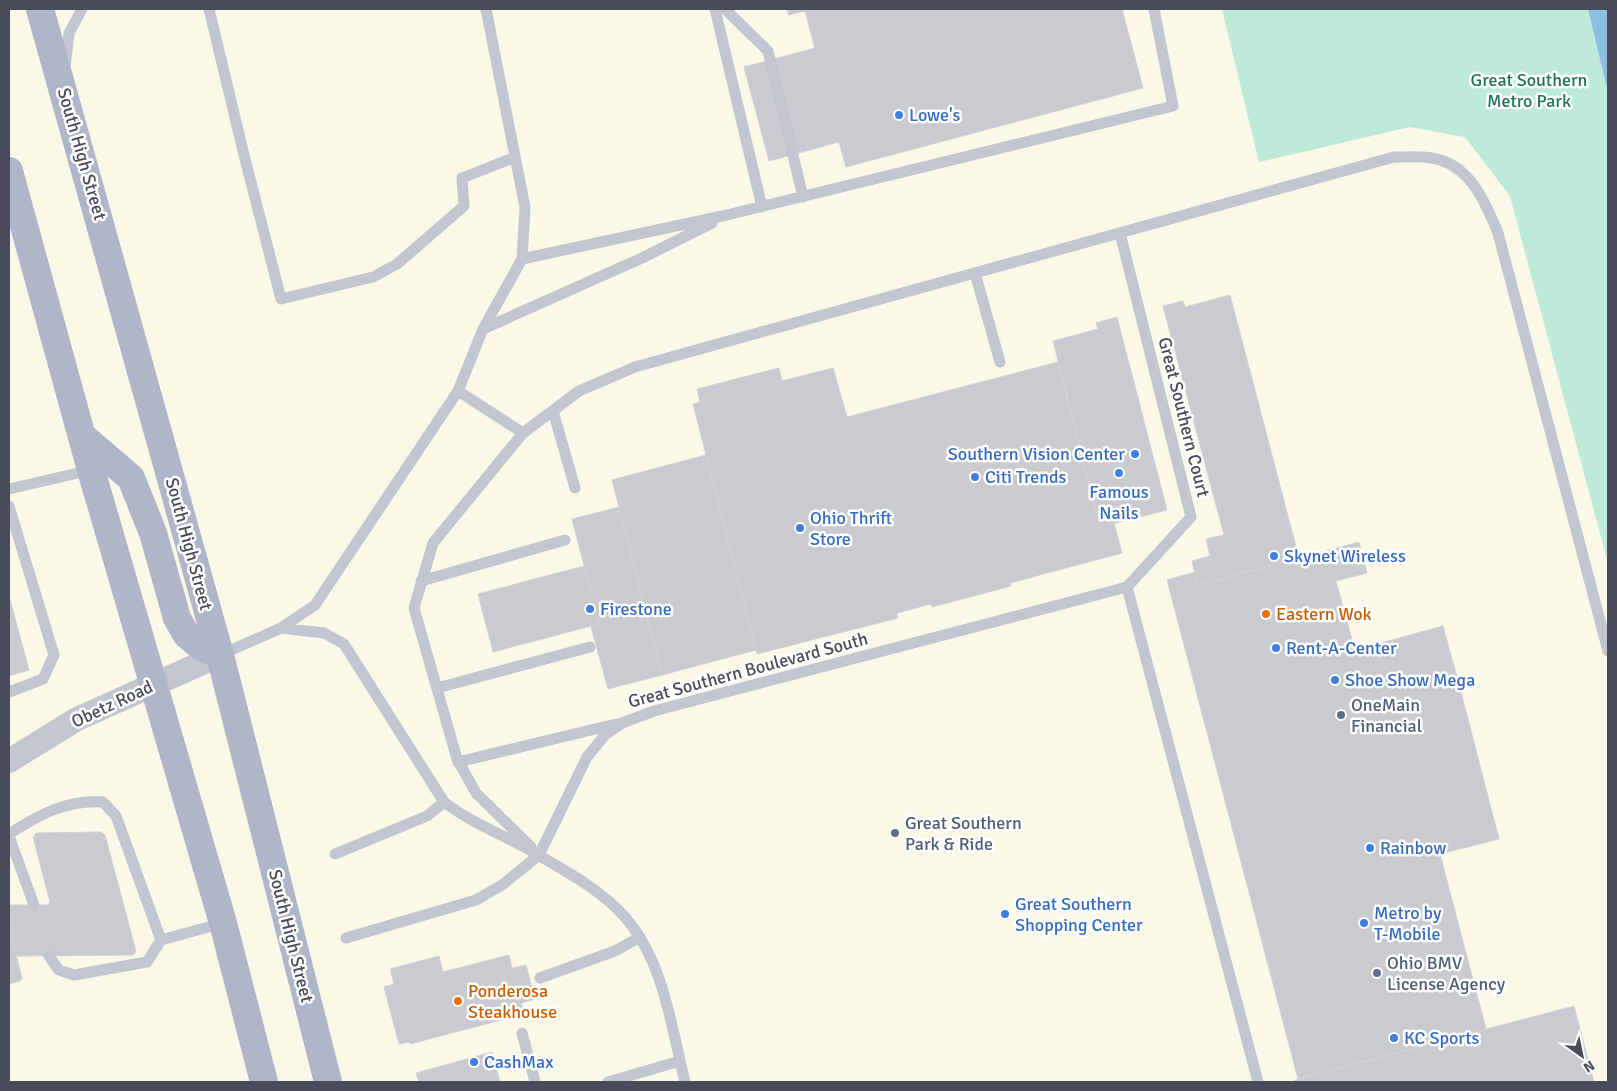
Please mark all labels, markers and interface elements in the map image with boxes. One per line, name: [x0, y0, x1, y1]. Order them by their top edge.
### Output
park label: Great Southern Metro Park: [1471, 69, 1587, 112]
street label: South High Street: [53, 85, 111, 223]
place label: Lowe's: [909, 104, 961, 126]
marker: Lowe's: [893, 109, 905, 121]
street label: Great Southern Court: [1153, 335, 1215, 499]
place label: Southern Vision Center: [948, 443, 1125, 465]
marker: Southern Vision Center: [1129, 448, 1141, 460]
place label: Citi Trends: [985, 466, 1067, 488]
marker: Famous Nails: [1113, 467, 1125, 479]
marker: Citi Trends: [969, 471, 981, 483]
street label: South High Street: [161, 475, 217, 613]
place label: Famous Nails: [1089, 481, 1149, 524]
place label: Ohio Thrift Store: [810, 507, 892, 550]
marker: Ohio Thrift Store: [794, 522, 806, 534]
place label: Skynet Wireless: [1284, 545, 1406, 567]
marker: Skynet Wireless: [1268, 550, 1280, 562]
place label: Firestone: [600, 598, 672, 620]
marker: Firestone: [584, 603, 596, 615]
place label: Eastern Wok: [1276, 603, 1372, 625]
marker: Eastern Wok: [1260, 608, 1272, 620]
street label: Great Southern Boulevard South: [626, 627, 870, 713]
place label: Rent-A-Center: [1286, 637, 1397, 659]
marker: Rent-A-Center: [1270, 642, 1282, 654]
place label: Shoe Show Mega: [1345, 669, 1475, 691]
marker: Shoe Show Mega: [1329, 674, 1341, 686]
street label: Obetz Road: [68, 676, 156, 732]
place label: OneMain Financial: [1351, 694, 1422, 737]
marker: OneMain Financial: [1335, 709, 1347, 721]
place label: Great Southern Park & Ride: [905, 812, 1022, 855]
marker: Great Southern Park & Ride: [889, 827, 901, 839]
place label: Rainbow: [1380, 837, 1446, 859]
marker: Rainbow: [1364, 842, 1376, 854]
street label: South High Street: [264, 867, 318, 1005]
place label: Great Southern Shopping Center: [1015, 893, 1143, 936]
place label: Metro by T-Mobile: [1374, 902, 1442, 945]
marker: Great Southern Shopping Center: [999, 908, 1011, 920]
marker: Metro by T-Mobile: [1358, 917, 1370, 929]
place label: Ohio BMV License Agency: [1387, 952, 1506, 995]
marker: Ohio BMV License Agency: [1371, 967, 1383, 979]
place label: Ponderosa Steakhouse: [468, 980, 557, 1023]
marker: Ponderosa Steakhouse: [452, 995, 464, 1007]
place label: KC Sports: [1404, 1027, 1480, 1049]
north arrow: [1557, 1031, 1607, 1081]
marker: KC Sports: [1388, 1032, 1400, 1044]
place label: CashMax: [484, 1051, 554, 1073]
marker: CashMax: [468, 1056, 480, 1068]
text: N: [1580, 1057, 1598, 1076]

